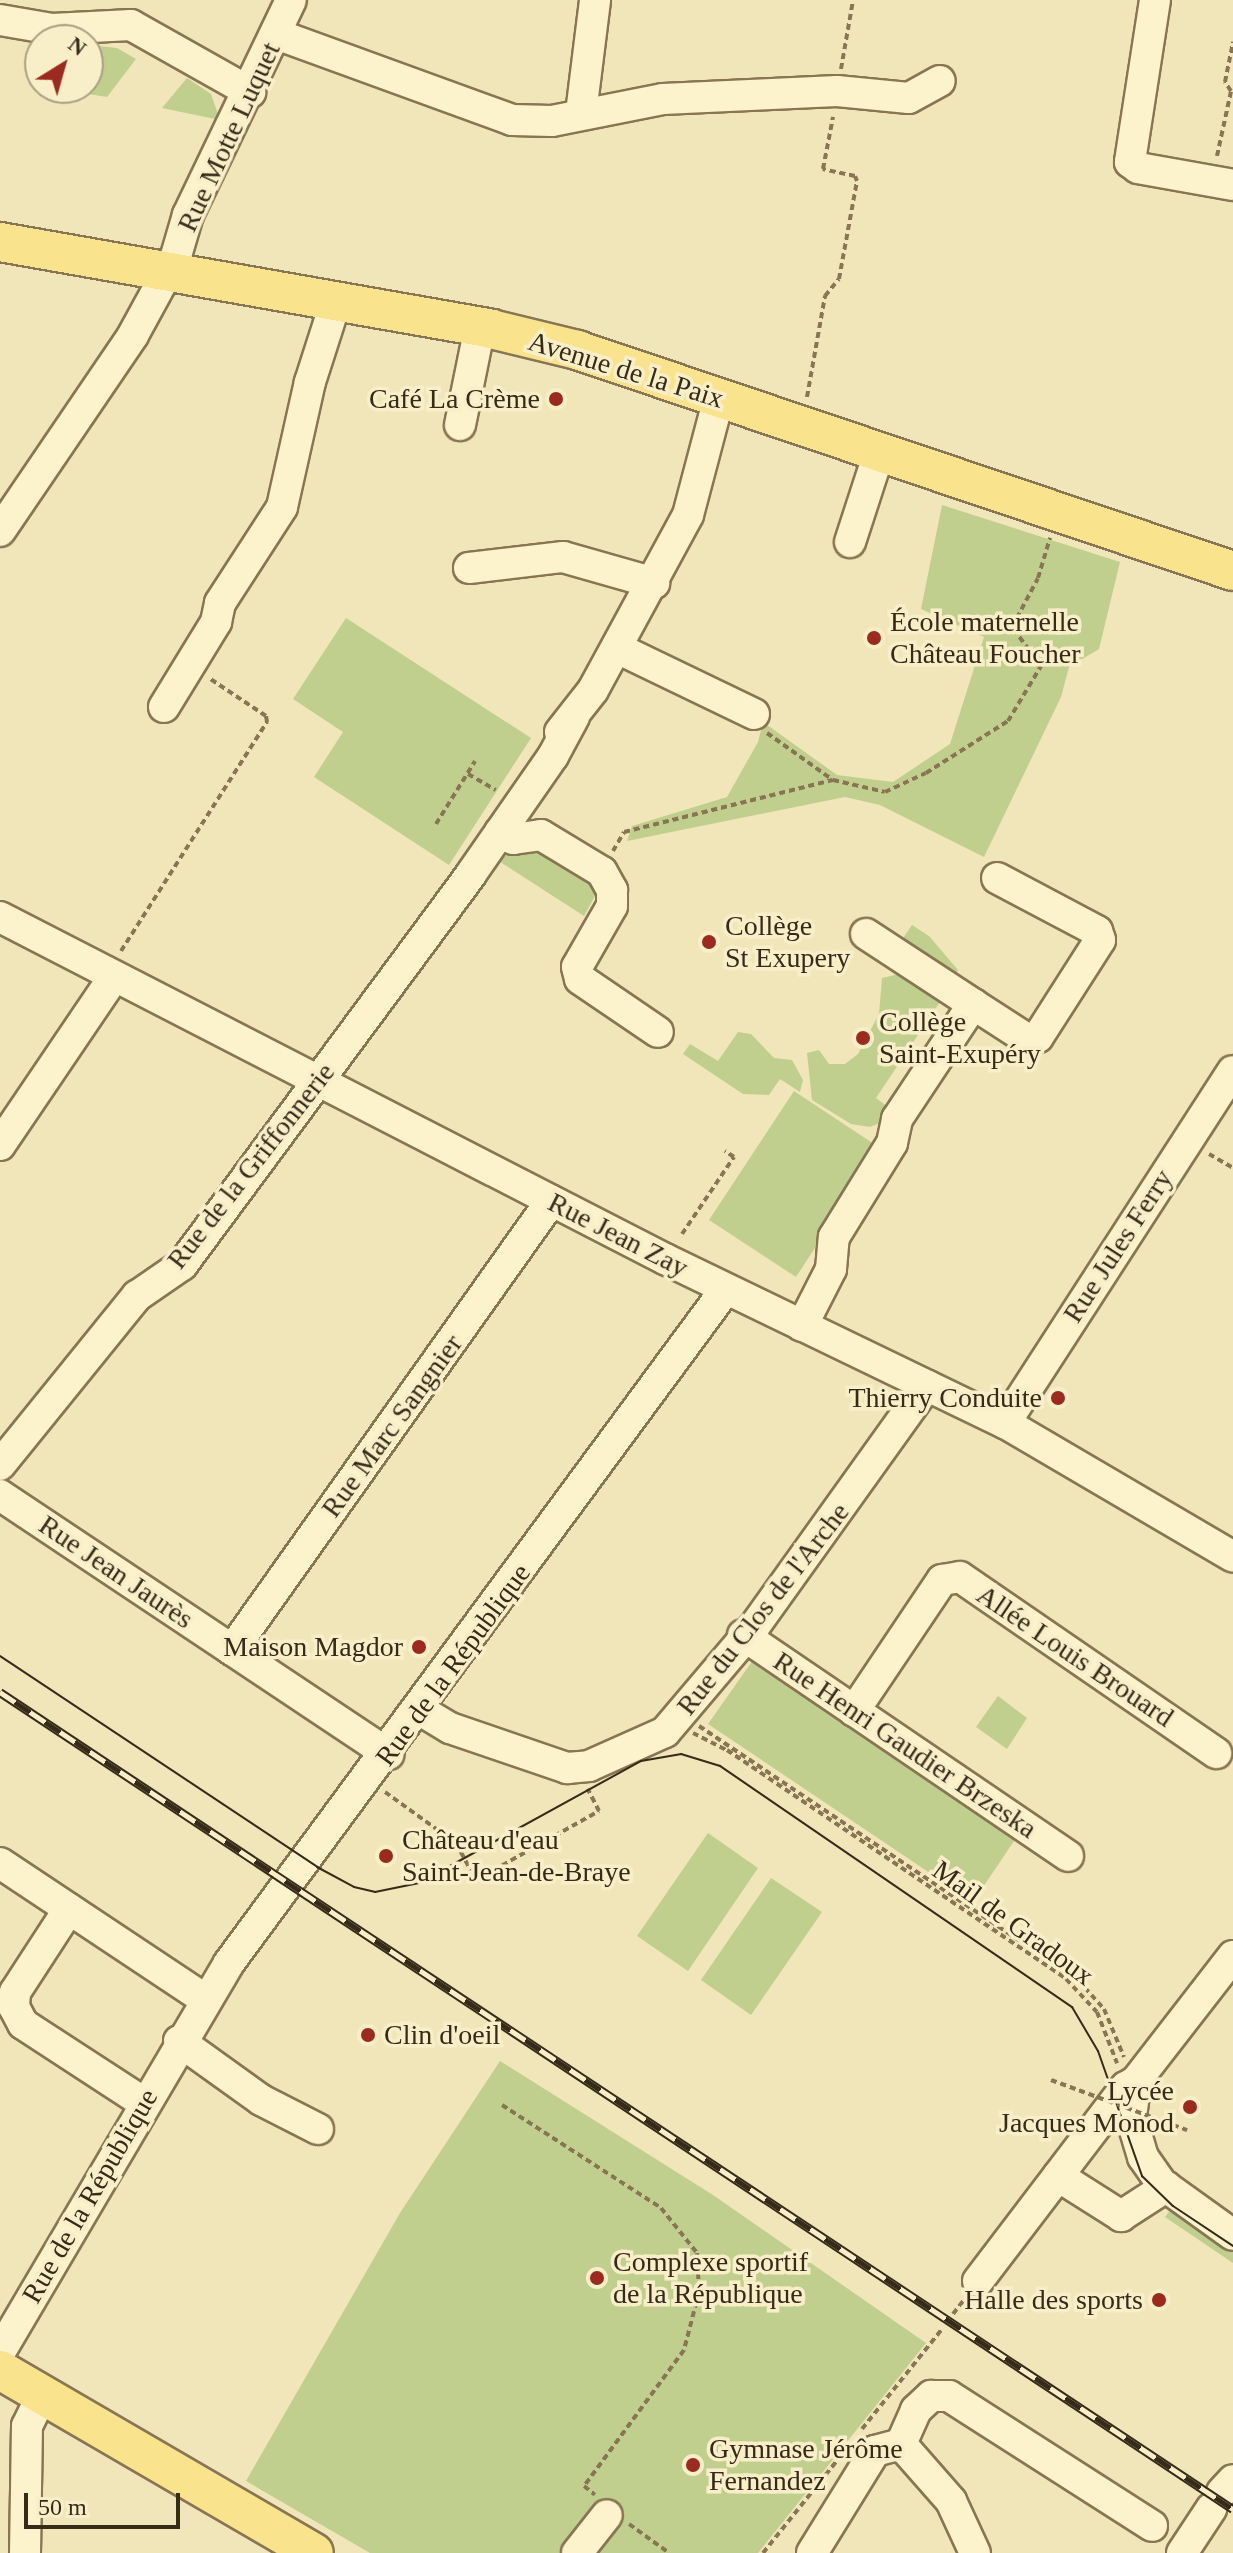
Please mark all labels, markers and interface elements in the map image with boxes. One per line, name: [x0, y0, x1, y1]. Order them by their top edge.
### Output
north arrow: [24, 24, 104, 104]
text: N: [64, 31, 91, 61]
street label: Rue Motte Luquet: [170, 37, 288, 237]
street label: Avenue de la Paix: [524, 324, 728, 416]
place label: Café La Crème: [369, 382, 540, 416]
marker: Café La Crème: [547, 390, 565, 408]
place label: École maternelle Château Foucher: [890, 605, 1080, 671]
marker: École maternelle Château Foucher: [865, 629, 883, 647]
place label: Collège St Exupery: [725, 909, 850, 975]
marker: Collège St Exupery: [700, 933, 718, 951]
place label: Collège Saint-Exupéry: [879, 1005, 1041, 1071]
marker: Collège Saint-Exupéry: [854, 1029, 872, 1047]
street label: Rue de la Griffonnerie: [160, 1056, 342, 1276]
street label: Rue Jules Ferry: [1056, 1163, 1180, 1329]
street label: Rue Jean Zay: [542, 1185, 694, 1285]
street label: Rue Marc Sangnier: [314, 1328, 470, 1524]
place label: Thierry Conduite: [848, 1381, 1042, 1415]
marker: Thierry Conduite: [1049, 1389, 1067, 1407]
street label: Rue du Clos de l'Arche: [670, 1496, 856, 1722]
street label: Rue Jean Jaurès: [32, 1508, 200, 1636]
street label: Rue de la République: [368, 1557, 538, 1773]
street label: Allée Louis Brouard: [970, 1578, 1180, 1734]
place label: Maison Magdor: [223, 1630, 403, 1664]
marker: Maison Magdor: [410, 1638, 428, 1656]
street label: Rue Henri Gaudier Brzeska: [767, 1644, 1043, 1846]
place label: Château d'eau Saint-Jean-de-Braye: [402, 1823, 631, 1889]
marker: Château d'eau Saint-Jean-de-Braye: [377, 1847, 395, 1865]
street label: Mail de Gradoux: [926, 1853, 1100, 1993]
place label: Clin d'oeil: [384, 2018, 500, 2052]
marker: Clin d'oeil: [359, 2026, 377, 2044]
place label: Lycée Jacques Monod: [999, 2074, 1174, 2140]
street label: Rue de la République: [15, 2083, 165, 2309]
marker: Lycée Jacques Monod: [1181, 2098, 1199, 2116]
place label: Complexe sportif de la République: [613, 2245, 808, 2311]
marker: Complexe sportif de la République: [588, 2269, 606, 2287]
place label: Halle des sports: [964, 2283, 1143, 2317]
marker: Halle des sports: [1150, 2291, 1168, 2309]
place label: Gymnase Jérôme Fernandez: [709, 2432, 903, 2498]
marker: Gymnase Jérôme Fernandez: [684, 2456, 702, 2474]
scale bar: [28, 2477, 184, 2527]
text: 50 m: [38, 2494, 87, 2520]

